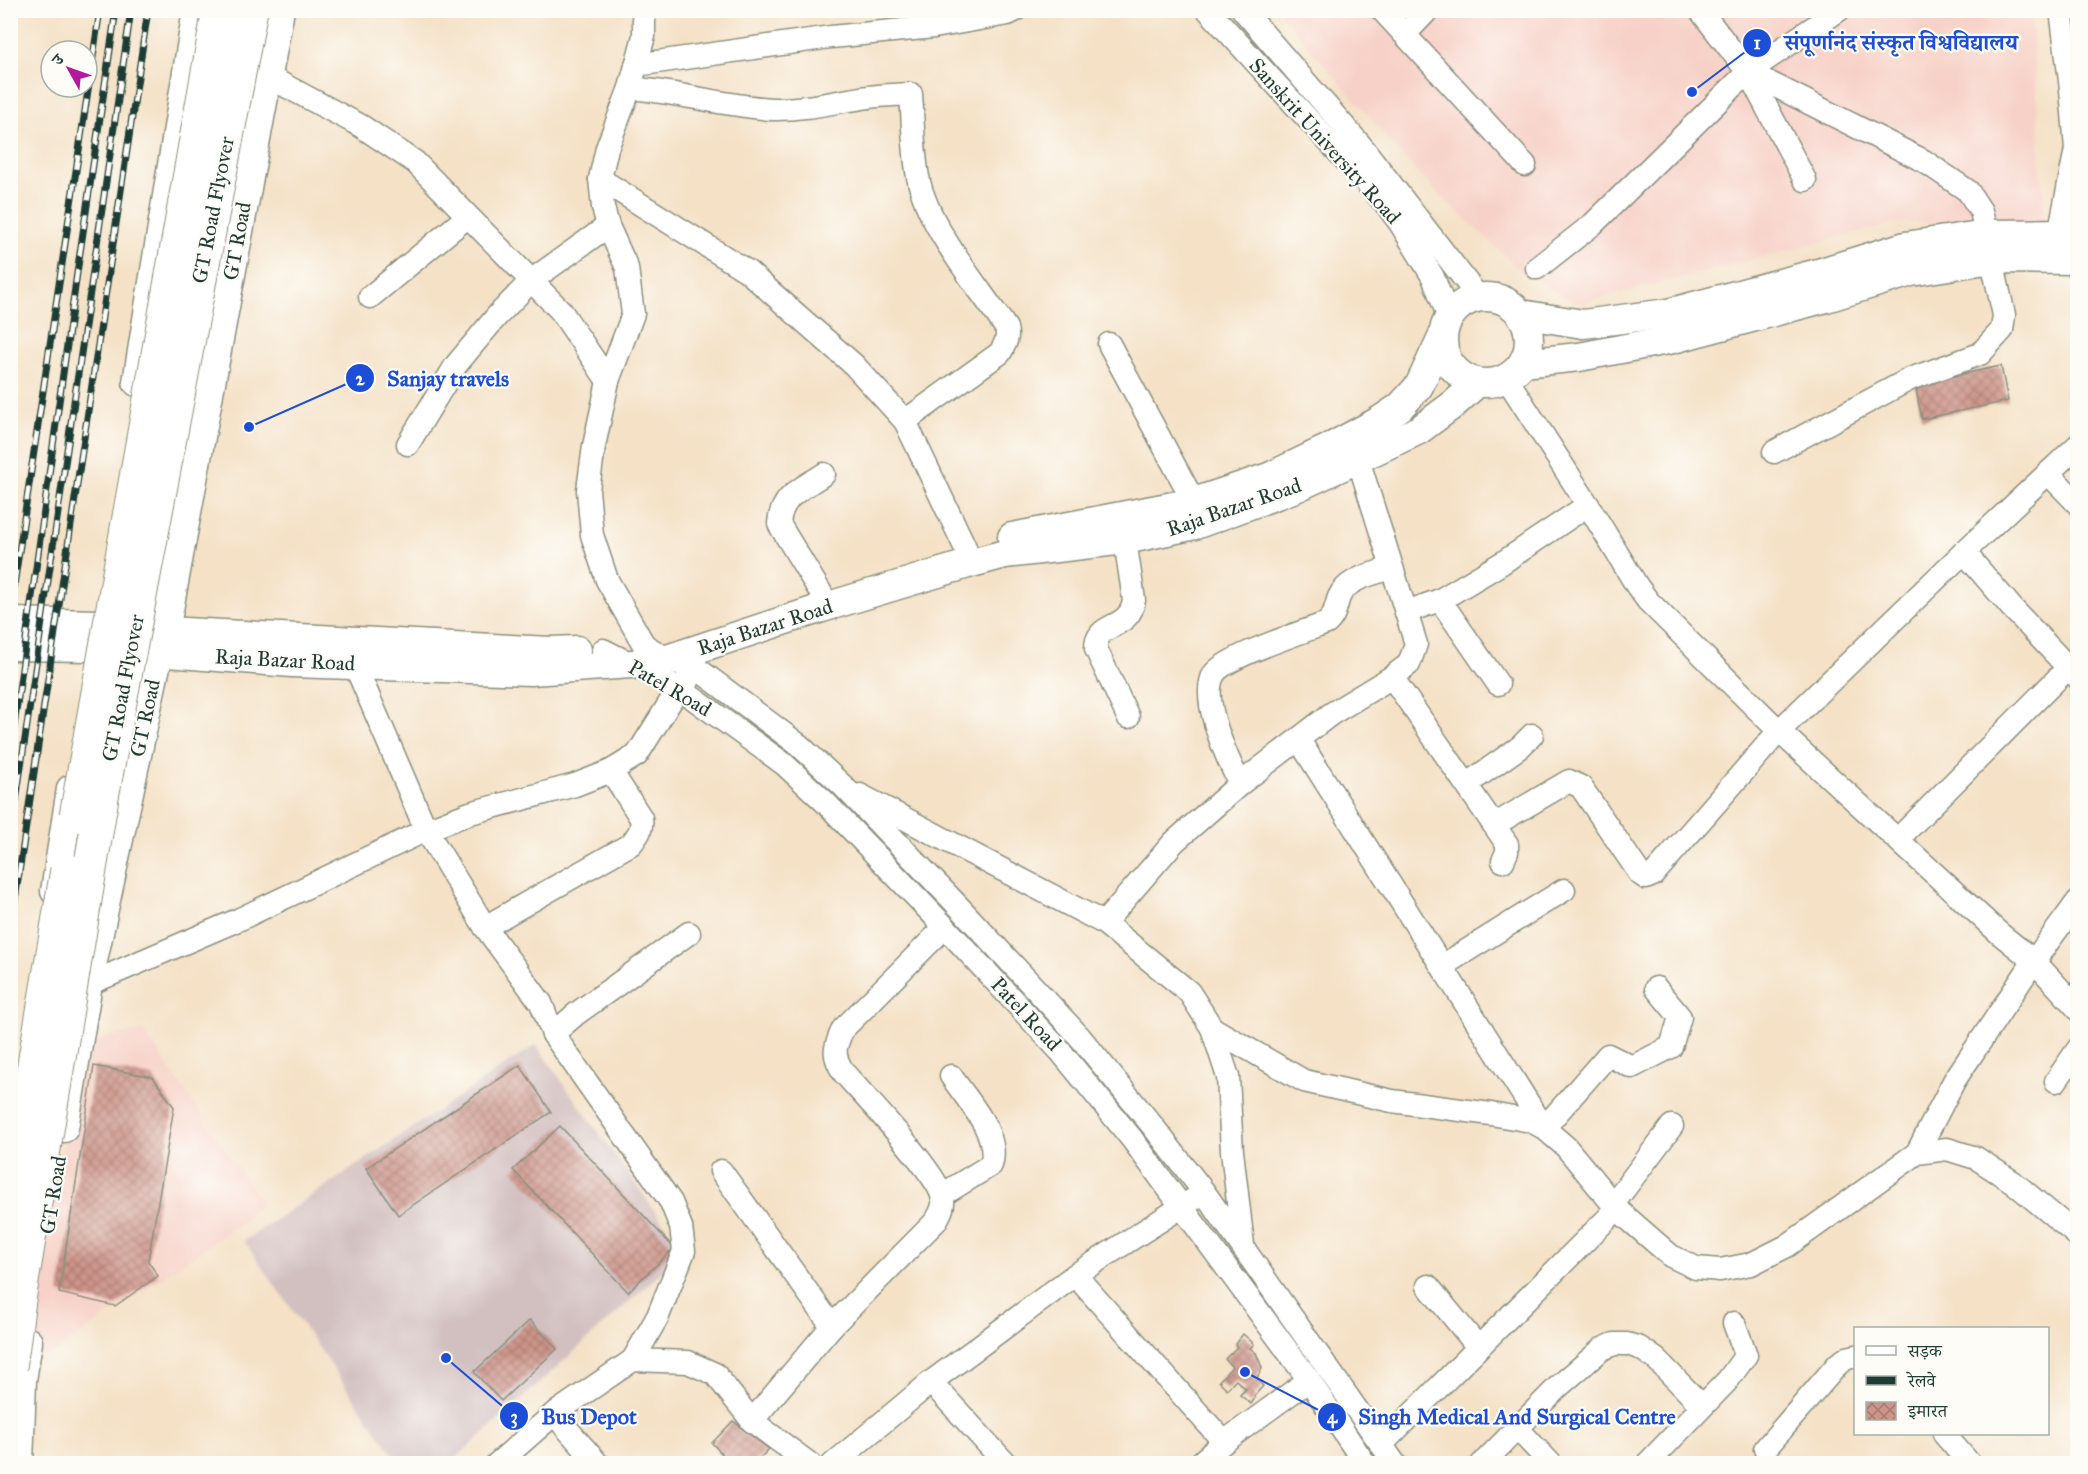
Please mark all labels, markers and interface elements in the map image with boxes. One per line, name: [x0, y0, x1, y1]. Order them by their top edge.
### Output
callout: संपूर्णानंद संस्कृत विश्वविद्यालय: [1742, 23, 2030, 63]
text: संपूर्णानंद संस्कृत विश्वविद्यालय: [1782, 29, 2020, 57]
text: 1: [1753, 32, 1761, 54]
north arrow: [39, 39, 99, 99]
text: उ: [47, 49, 69, 70]
street label: Sanskrit University Road: [1244, 53, 1407, 230]
street label: GT Road Flyover: [186, 134, 240, 286]
street label: GT Road: [218, 200, 256, 282]
callout: Sanjay travels: [345, 358, 520, 398]
text: Sanjay travels: [387, 365, 509, 392]
text: 2: [356, 368, 366, 390]
street label: Raja Bazar Road: [1163, 472, 1305, 542]
street label: Raja Bazar Road: [694, 593, 836, 661]
street label: GT Road Flyover: [96, 612, 150, 764]
street label: Raja Bazar Road: [214, 643, 356, 677]
street label: Patel Road: [624, 654, 717, 722]
street label: GT Road: [124, 677, 166, 759]
street label: Patel Road: [985, 972, 1067, 1057]
street label: GT Road: [34, 1153, 72, 1236]
legend: [1854, 1327, 2049, 1435]
text: सड़क: [1907, 1340, 1943, 1362]
text: रेलवे: [1906, 1370, 1937, 1392]
callout: Bus Depot: [499, 1396, 649, 1436]
callout: Singh Medical And Surgical Centre: [1317, 1397, 1688, 1437]
text: इमारत: [1907, 1400, 1948, 1422]
text: Bus Depot: [541, 1403, 637, 1430]
text: Singh Medical And Surgical Centre: [1358, 1403, 1676, 1430]
text: 3: [510, 1406, 518, 1429]
text: 4: [1327, 1406, 1338, 1429]

